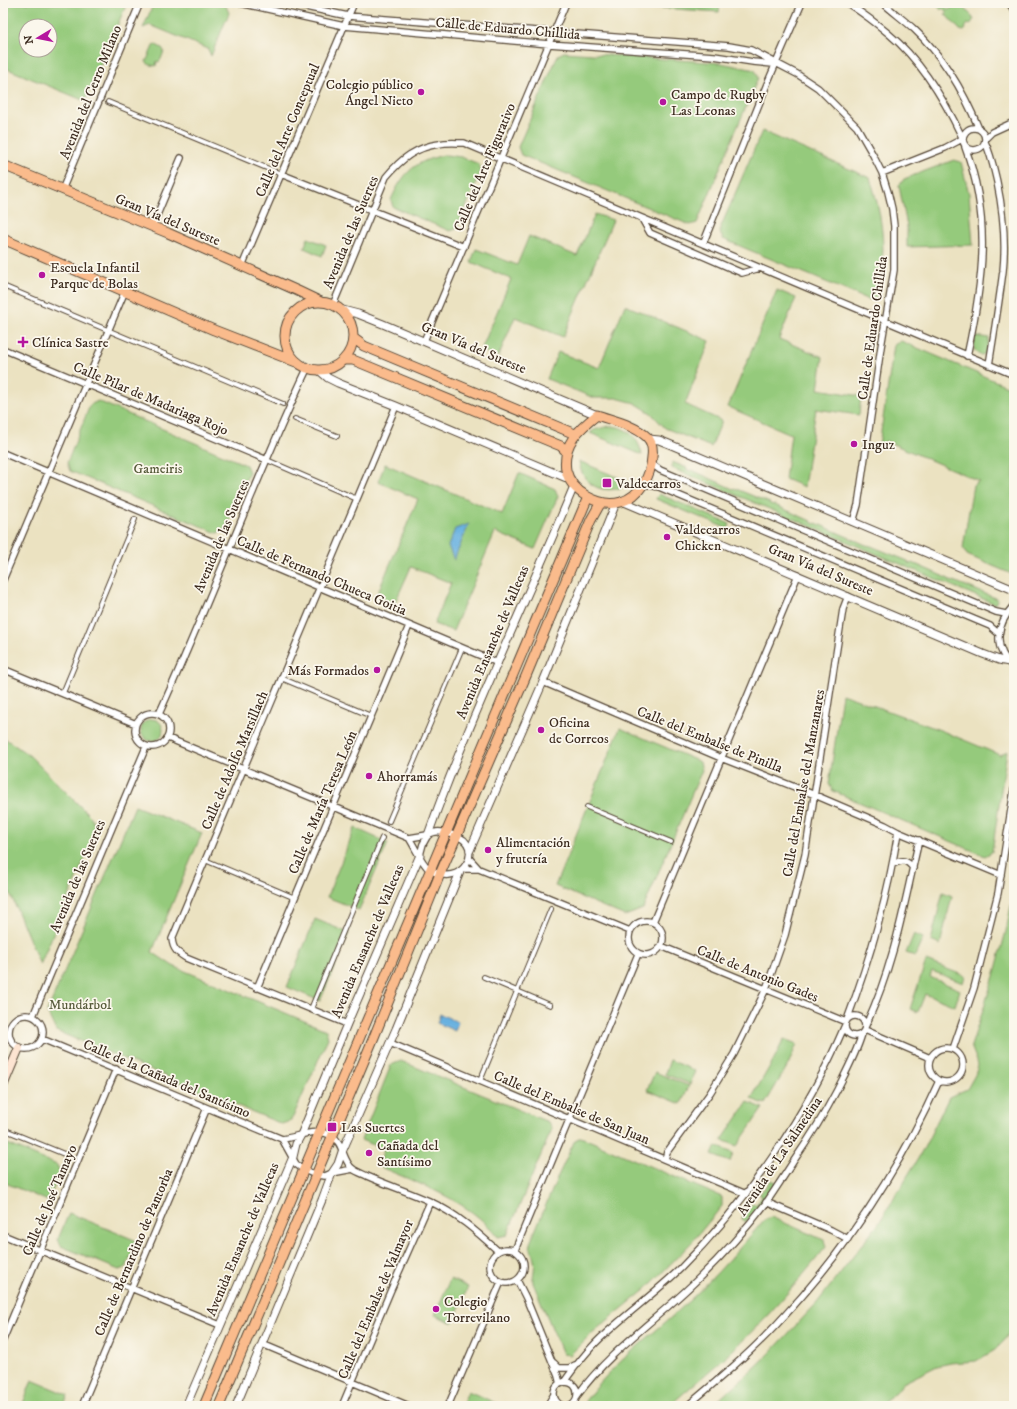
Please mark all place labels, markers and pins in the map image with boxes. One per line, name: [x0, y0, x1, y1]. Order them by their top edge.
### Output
place label: Colegio público Ángel Nieto: [326, 76, 413, 110]
place label: Campo de Rugby Las Leonas: [671, 86, 766, 120]
marker: Colegio público Ángel Nieto: [416, 87, 426, 97]
marker: Campo de Rugby Las Leonas: [658, 97, 668, 107]
place label: Escuela Infantil Parque de Bolas: [50, 259, 140, 293]
marker: Escuela Infantil Parque de Bolas: [37, 270, 47, 280]
place label: Clínica Sastre: [32, 334, 109, 352]
marker: Clínica Sastre: [17, 336, 29, 348]
place label: Inguz: [862, 436, 895, 454]
marker: Inguz: [849, 439, 859, 449]
place label: Valdecarros: [615, 475, 681, 493]
marker: Valdecarros: [601, 477, 613, 489]
place label: Valdecarros Chicken: [674, 521, 740, 555]
marker: Valdecarros Chicken: [662, 532, 672, 542]
place label: Más Formados: [288, 662, 369, 680]
marker: Más Formados: [372, 665, 382, 675]
place label: Oficina de Correos: [549, 714, 609, 748]
marker: Oficina de Correos: [536, 725, 546, 735]
place label: Ahorramás: [377, 768, 438, 786]
marker: Ahorramás: [364, 771, 374, 781]
place label: Alimentación y frutería: [496, 834, 571, 868]
marker: Alimentación y frutería: [483, 845, 493, 855]
place label: Las Suertes: [341, 1119, 405, 1137]
marker: Las Suertes: [326, 1121, 338, 1133]
place label: Cañada del Santísimo: [377, 1137, 439, 1171]
marker: Cañada del Santísimo: [364, 1148, 374, 1158]
place label: Colegio Torrevilano: [444, 1293, 510, 1327]
marker: Colegio Torrevilano: [431, 1304, 441, 1314]

